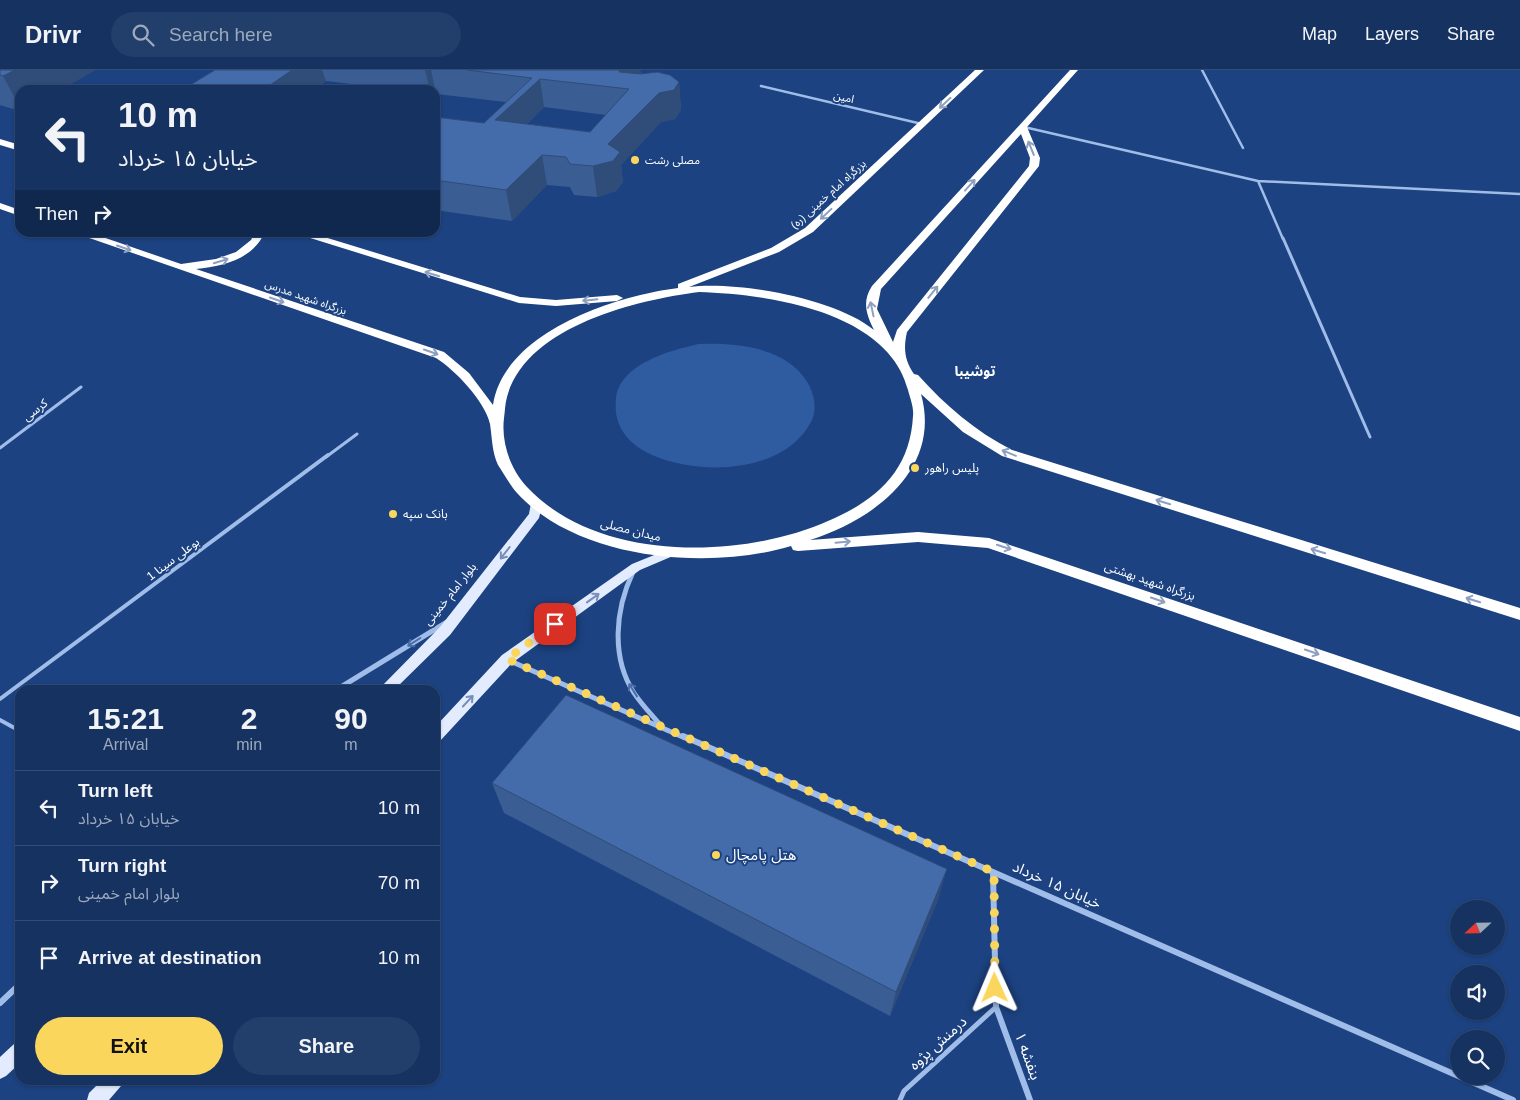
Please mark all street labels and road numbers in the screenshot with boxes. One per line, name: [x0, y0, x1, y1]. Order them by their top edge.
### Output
street label: امین: [832, 89, 855, 106]
street label: بزرگراه امام خمینی (ره): [788, 157, 869, 232]
street label: بزرگراه شهید مدرس: [263, 277, 348, 318]
street label: کرسی: [20, 395, 51, 424]
street label: میدان مصلی: [599, 516, 663, 544]
street label: بوعلی سینا 1: [144, 535, 202, 583]
street label: بزرگراه شهید بهشتی: [1103, 559, 1197, 603]
street label: بلوار امام خمینی: [421, 560, 481, 629]
street label: خیابان ۱۵ خرداد: [1010, 857, 1104, 913]
street label: درمنش پژوه: [905, 1012, 971, 1074]
street label: بنفشه ۱: [1012, 1030, 1045, 1082]

